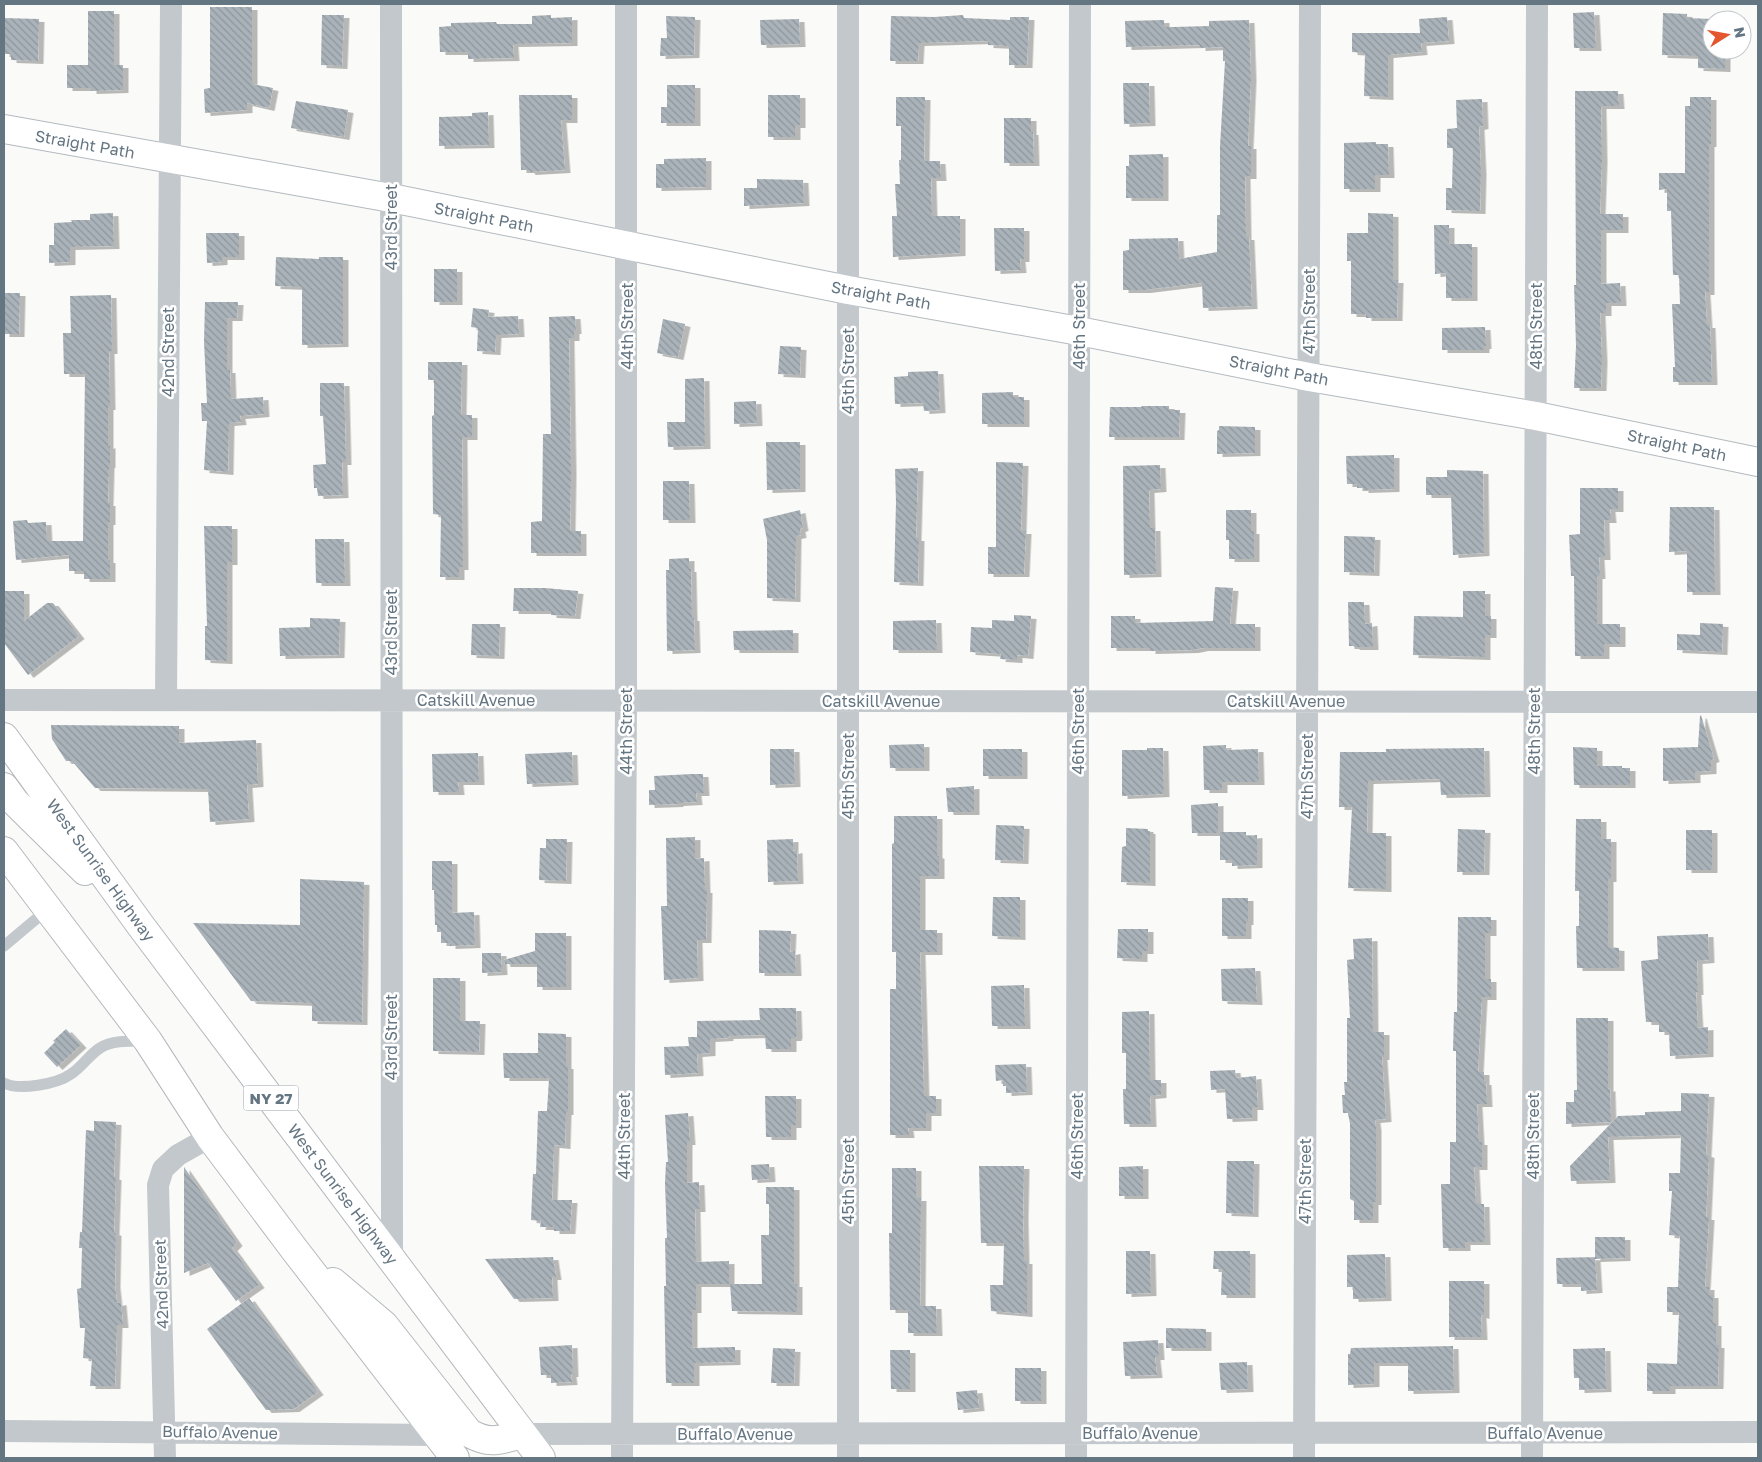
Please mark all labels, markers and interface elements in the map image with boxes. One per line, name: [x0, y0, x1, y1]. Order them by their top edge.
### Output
north arrow: [1702, 10, 1752, 60]
text: N: [1731, 26, 1750, 39]
street label: Straight Path: [33, 125, 137, 163]
street label: 43rd Street: [381, 184, 401, 270]
street label: Straight Path: [432, 198, 536, 236]
street label: 47th Street: [1299, 268, 1319, 354]
street label: Straight Path: [829, 276, 933, 314]
street label: 44th Street: [617, 282, 637, 370]
street label: 46th Street: [1069, 282, 1089, 370]
street label: 48th Street: [1526, 282, 1546, 370]
street label: 42nd Street: [158, 307, 178, 397]
street label: 45th Street: [838, 328, 858, 414]
street label: Straight Path: [1227, 351, 1331, 389]
street label: Straight Path: [1625, 425, 1729, 465]
street label: 43rd Street: [381, 589, 401, 675]
street label: 44th Street: [616, 687, 636, 775]
street label: 46th Street: [1068, 687, 1088, 775]
street label: 48th Street: [1524, 687, 1544, 775]
street label: Catskill Avenue: [417, 690, 535, 710]
street label: Catskill Avenue: [822, 691, 940, 711]
street label: Catskill Avenue: [1227, 691, 1345, 711]
street label: 45th Street: [838, 733, 858, 819]
street label: 47th Street: [1297, 733, 1317, 819]
street label: West Sunrise Highway: [43, 795, 159, 945]
street label: 43rd Street: [381, 994, 401, 1080]
road number: NY 27: [244, 1086, 298, 1110]
street label: 44th Street: [614, 1092, 634, 1180]
street label: 46th Street: [1067, 1092, 1087, 1180]
street label: 48th Street: [1523, 1092, 1543, 1180]
street label: West Sunrise Highway: [283, 1120, 403, 1268]
street label: 45th Street: [838, 1138, 858, 1224]
street label: 47th Street: [1295, 1138, 1315, 1224]
street label: 42nd Street: [149, 1239, 173, 1329]
street label: Buffalo Avenue: [162, 1421, 278, 1443]
street label: Buffalo Avenue: [1082, 1423, 1198, 1443]
street label: Buffalo Avenue: [1487, 1423, 1603, 1443]
street label: Buffalo Avenue: [677, 1424, 793, 1444]

